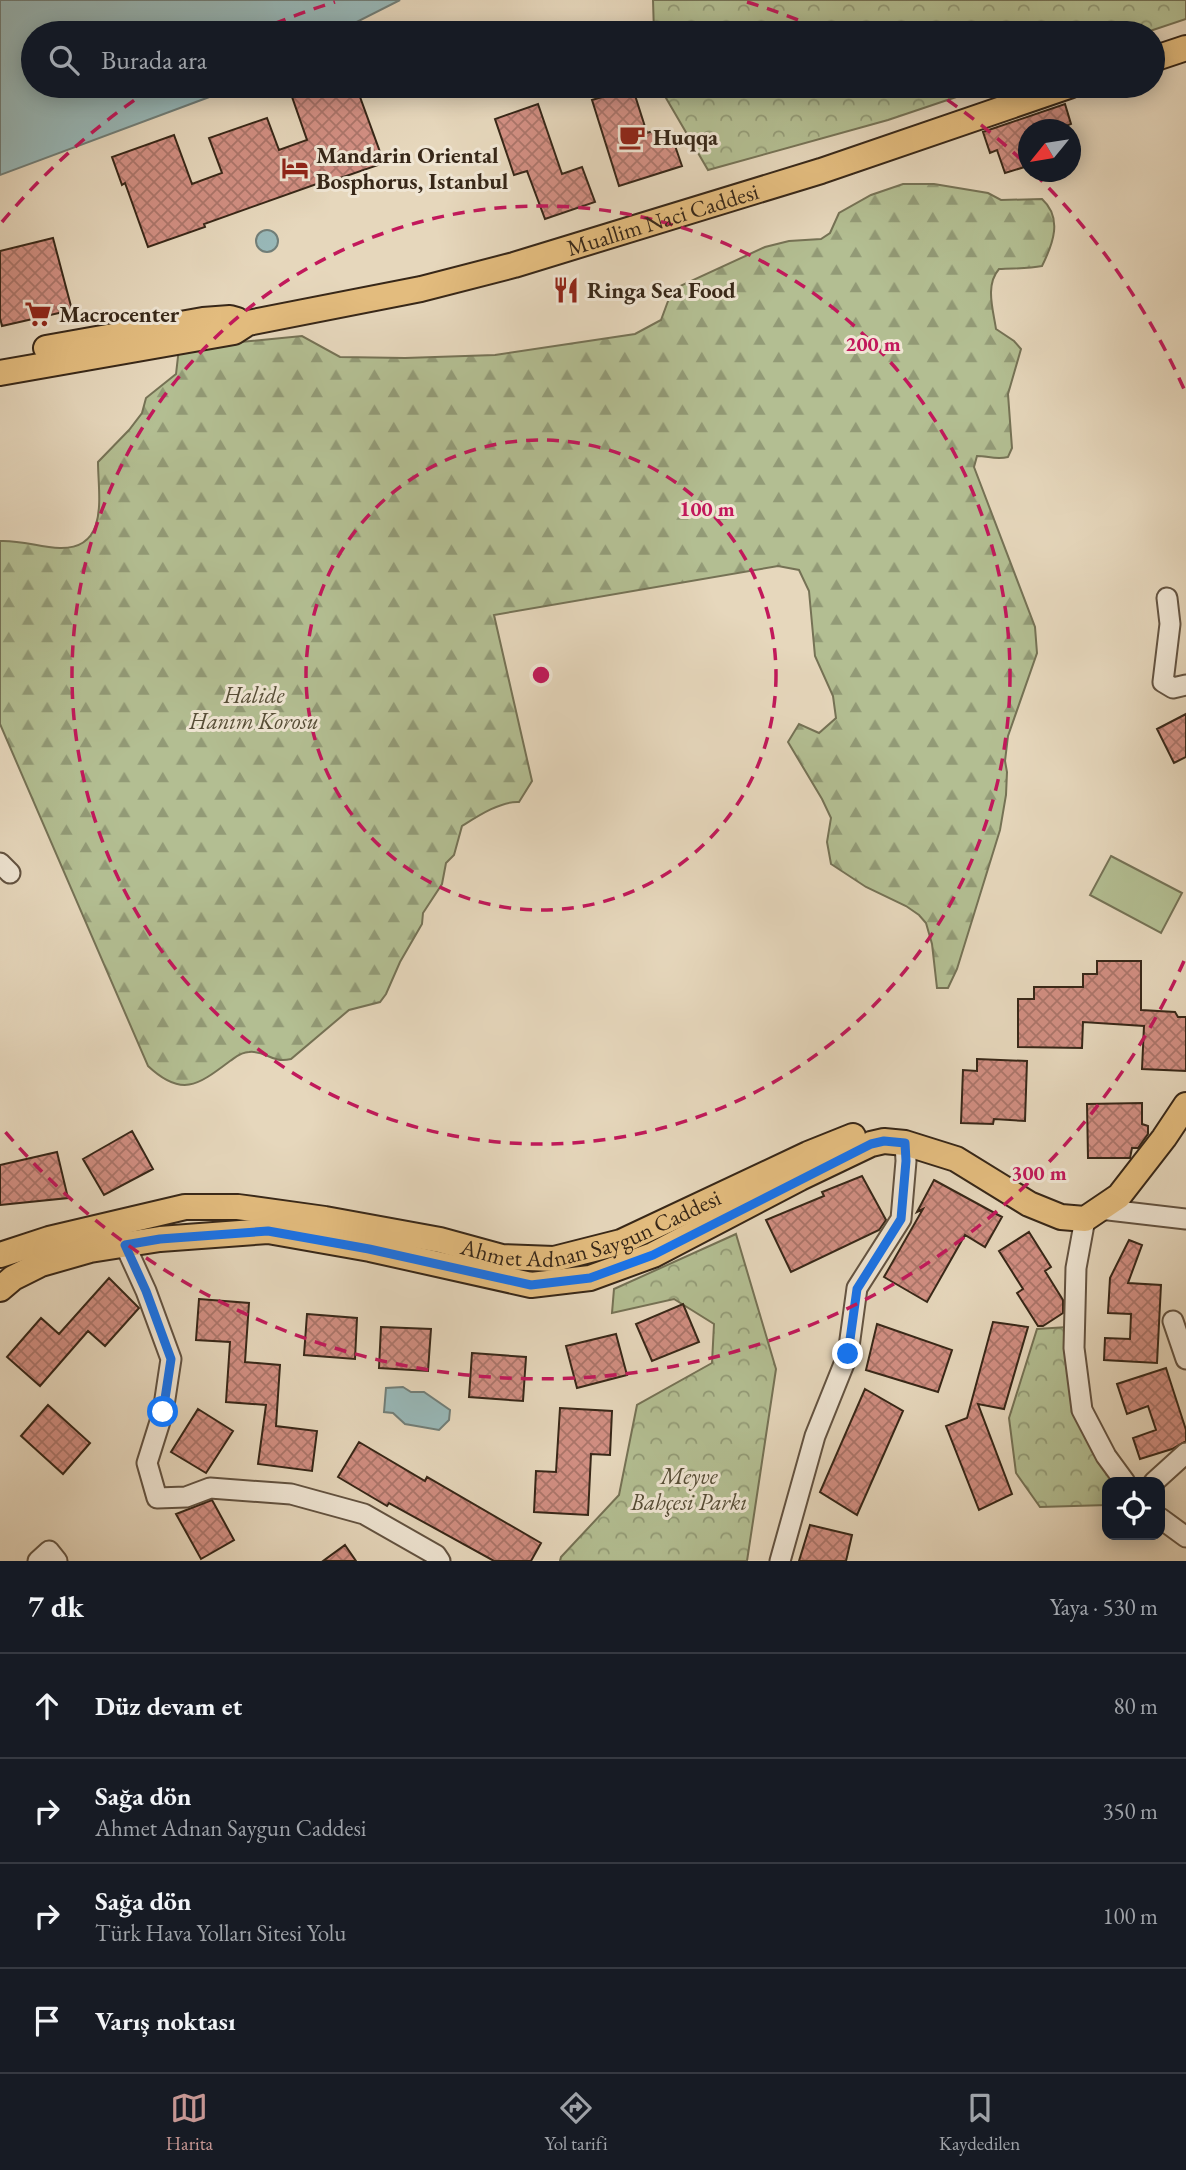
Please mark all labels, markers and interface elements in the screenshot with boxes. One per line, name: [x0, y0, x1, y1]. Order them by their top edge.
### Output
search box: [21, 21, 1165, 98]
icon: search: [45, 41, 83, 79]
text: Burada ara: [101, 43, 207, 77]
north arrow: [1018, 119, 1081, 182]
cafe icon: Huqqa: [617, 122, 647, 152]
place label: Huqqa: [653, 122, 719, 152]
place label: Mandarin Oriental Bosphorus, Istanbul: [316, 140, 509, 196]
hotel icon: Mandarin Oriental Bosphorus, Istanbul: [280, 153, 310, 183]
street label: Muallim Naci Caddesi: [563, 176, 763, 263]
restaurant icon: Ringa Sea Food: [551, 275, 581, 305]
place label: Ringa Sea Food: [587, 275, 736, 305]
supermarket icon: Macrocenter: [23, 299, 53, 329]
place label: Macrocenter: [59, 299, 180, 329]
text: 200 m: [845, 330, 901, 357]
text: 100 m: [679, 495, 735, 522]
centre of rings: [529, 663, 553, 687]
park label: Halide Hanım Korosu: [188, 680, 319, 736]
text: 300 m: [1011, 1159, 1067, 1186]
street label: Ahmet Adnan Saygun Caddesi: [456, 1182, 726, 1274]
route end: [832, 1338, 863, 1369]
route start: [147, 1396, 178, 1427]
park label: Meyve Bahçesi Parkı: [630, 1461, 747, 1517]
map controls: [1102, 1477, 1165, 1540]
button: locate: [1102, 1477, 1165, 1540]
text: 7 dk: [28, 1587, 84, 1626]
text: Yaya · 530 m: [1050, 1592, 1158, 1622]
icon: ahead: [28, 1687, 66, 1725]
text: Düz devam et: [95, 1689, 242, 1723]
text: 80 m: [1113, 1691, 1158, 1721]
text: Sağa dön: [95, 1779, 192, 1813]
icon: right: [28, 1792, 66, 1830]
text: 350 m: [1102, 1796, 1158, 1826]
text: Ahmet Adnan Saygun Caddesi: [95, 1813, 366, 1843]
text: Sağa dön: [95, 1884, 192, 1918]
icon: right: [28, 1897, 66, 1935]
text: 100 m: [1102, 1901, 1158, 1931]
text: Türk Hava Yolları Sitesi Yolu: [95, 1918, 346, 1948]
icon: arrive: [28, 2002, 66, 2040]
text: Varış noktası: [95, 2004, 236, 2038]
tab: Harita: [166, 2089, 213, 2156]
tab: Yol tarifi: [545, 2089, 608, 2156]
tab: Kaydedilen: [939, 2089, 1020, 2156]

